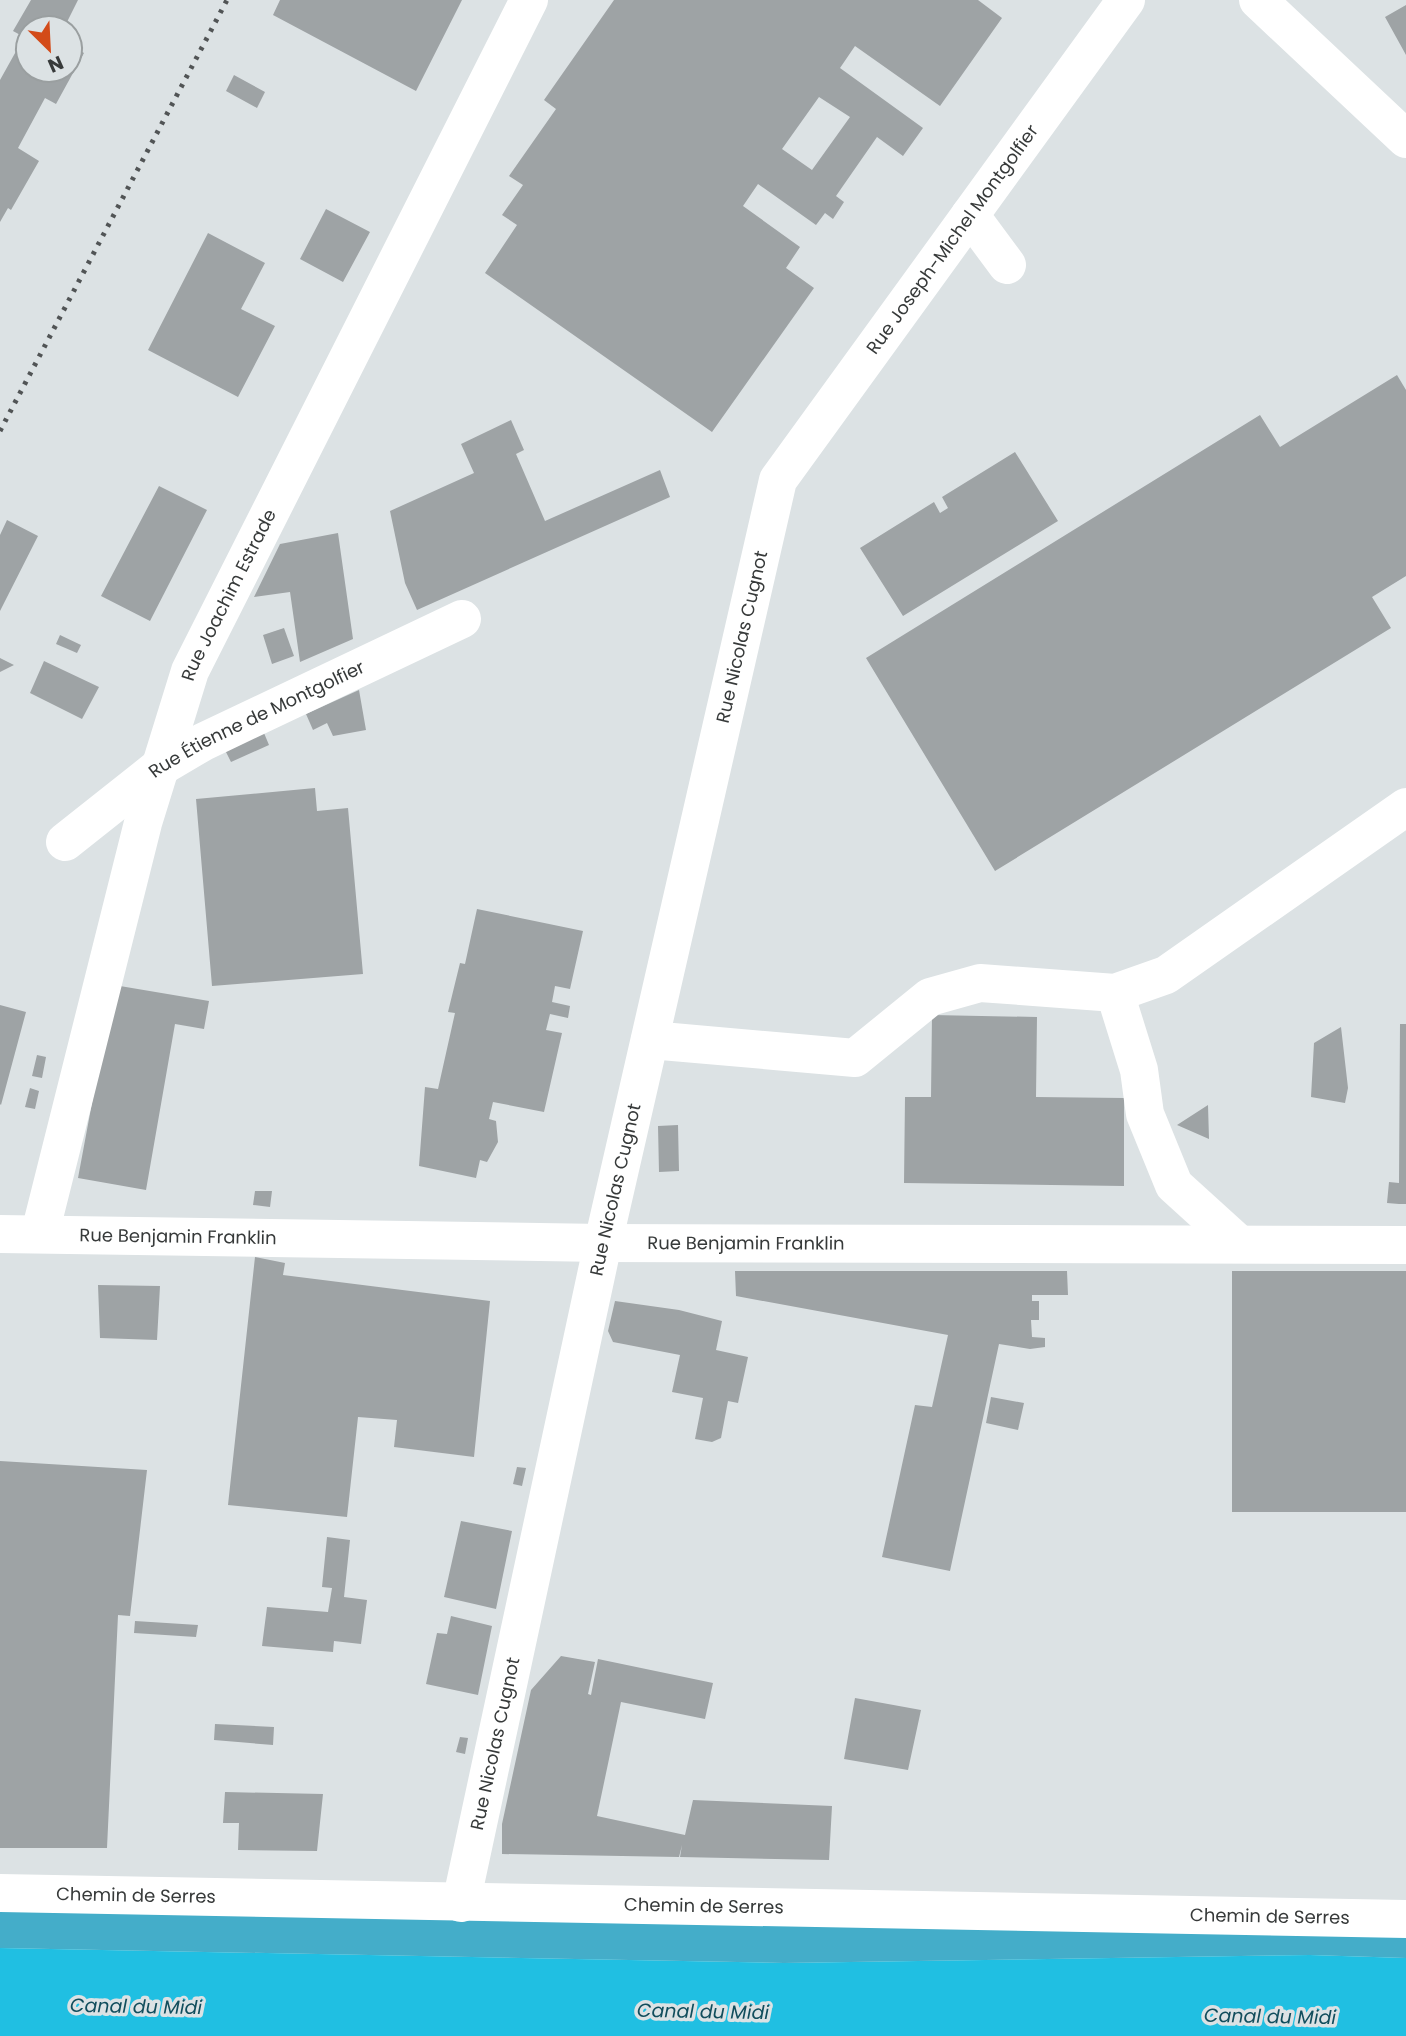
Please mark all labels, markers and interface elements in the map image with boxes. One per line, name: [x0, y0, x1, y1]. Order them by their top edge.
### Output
north arrow: [14, 14, 84, 84]
text: N: [44, 49, 68, 79]
street label: Rue Joseph-Michel Montgolfier: [860, 119, 1044, 359]
street label: Rue Joachim Estrade: [175, 505, 282, 684]
street label: Rue Nicolas Cugnot: [710, 548, 773, 725]
street label: Rue Étienne de Montgolfier: [143, 654, 369, 783]
street label: Rue Nicolas Cugnot: [583, 1101, 647, 1278]
street label: Rue Benjamin Franklin: [79, 1222, 277, 1250]
street label: Rue Benjamin Franklin: [647, 1230, 845, 1256]
street label: Rue Nicolas Cugnot: [464, 1655, 526, 1832]
street label: Chemin de Serres: [56, 1881, 216, 1909]
street label: Chemin de Serres: [624, 1892, 784, 1919]
street label: Chemin de Serres: [1190, 1902, 1350, 1930]
water label: Canal du Midi: [70, 1992, 203, 2021]
water label: Canal du Midi: [637, 1997, 770, 2026]
water label: Canal du Midi: [1204, 2002, 1337, 2031]

